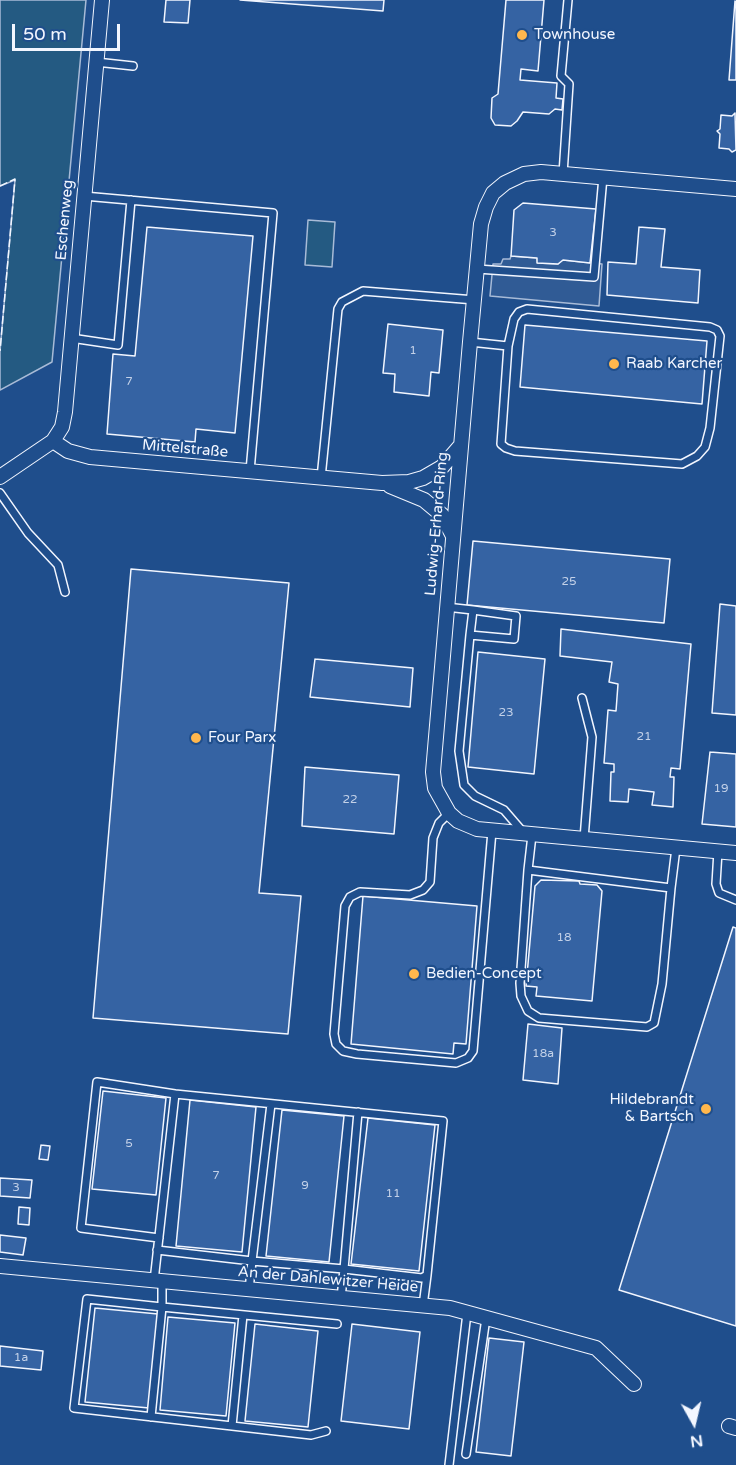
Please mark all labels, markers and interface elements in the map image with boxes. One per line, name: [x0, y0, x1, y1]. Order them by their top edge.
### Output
scale bar: [15, 12, 123, 50]
text: 50 m: [23, 23, 67, 45]
place label: Townhouse: [534, 26, 615, 44]
marker: Townhouse: [515, 28, 529, 42]
street label: Eschenweg: [53, 179, 77, 261]
house number: 3: [549, 226, 557, 240]
house number: 1: [409, 344, 417, 358]
place label: Raab Karcher: [626, 355, 722, 373]
marker: Raab Karcher: [607, 357, 621, 371]
house number: 7: [125, 375, 133, 389]
street label: Mittelstraße: [141, 436, 229, 462]
street label: Ludwig-Erhard-Ring: [422, 451, 452, 597]
house number: 25: [561, 575, 577, 589]
house number: 23: [498, 706, 514, 720]
place label: Four Parx: [208, 729, 276, 747]
house number: 21: [636, 730, 652, 744]
marker: Four Parx: [189, 731, 203, 745]
house number: 19: [713, 782, 729, 796]
house number: 22: [342, 793, 358, 807]
house number: 18: [556, 931, 572, 945]
place label: Bedien-Concept: [426, 965, 542, 983]
marker: Bedien-Concept: [407, 967, 421, 981]
house number: 18a: [532, 1047, 554, 1061]
place label: Hildebrandt & Bartsch: [609, 1091, 694, 1126]
marker: Hildebrandt & Bartsch: [699, 1102, 713, 1116]
house number: 5: [125, 1137, 133, 1151]
house number: 7: [212, 1169, 220, 1183]
house number: 9: [301, 1179, 309, 1193]
house number: 3: [12, 1181, 20, 1195]
house number: 11: [385, 1187, 401, 1201]
street label: An der Dahlewitzer Heide: [237, 1263, 419, 1297]
house number: 1a: [14, 1351, 28, 1365]
north arrow: [664, 1393, 724, 1453]
text: N: [689, 1430, 704, 1452]

